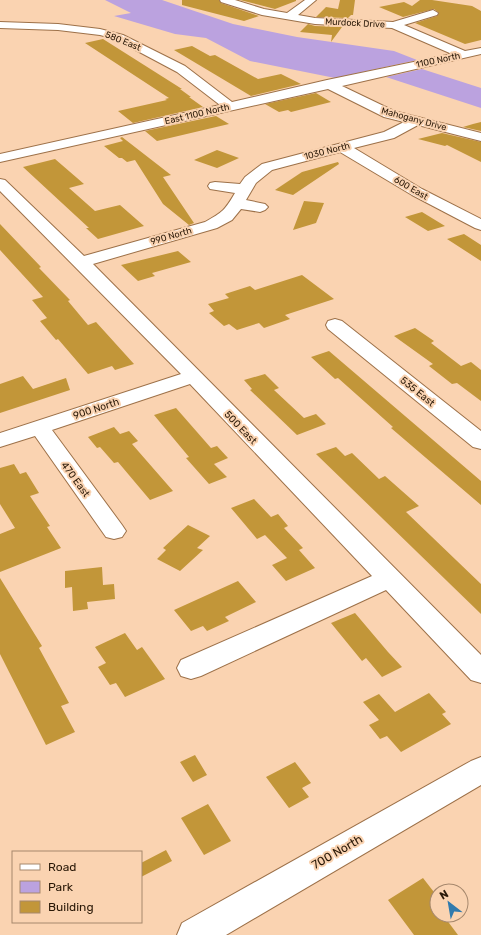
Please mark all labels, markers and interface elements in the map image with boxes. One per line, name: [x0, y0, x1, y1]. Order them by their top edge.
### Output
street label: Murdock Drive: [325, 16, 385, 30]
street label: 580 East: [104, 29, 143, 53]
street label: 1100 North: [415, 50, 461, 70]
street label: East 1100 North: [164, 102, 230, 126]
street label: Mahogany Drive: [380, 105, 448, 133]
street label: 1030 North: [303, 140, 351, 162]
street label: 600 East: [392, 174, 430, 202]
street label: 990 North: [149, 225, 193, 247]
street label: 535 East: [398, 374, 437, 409]
street label: 900 North: [72, 396, 121, 422]
street label: 500 East: [221, 409, 259, 447]
street label: 470 East: [58, 460, 92, 500]
street label: 700 North: [309, 832, 365, 872]
legend: [12, 851, 142, 923]
text: Road: [48, 860, 76, 874]
text: Park: [48, 880, 74, 894]
north arrow: [429, 883, 469, 923]
text: N: [437, 887, 451, 902]
text: Building: [48, 900, 94, 914]

